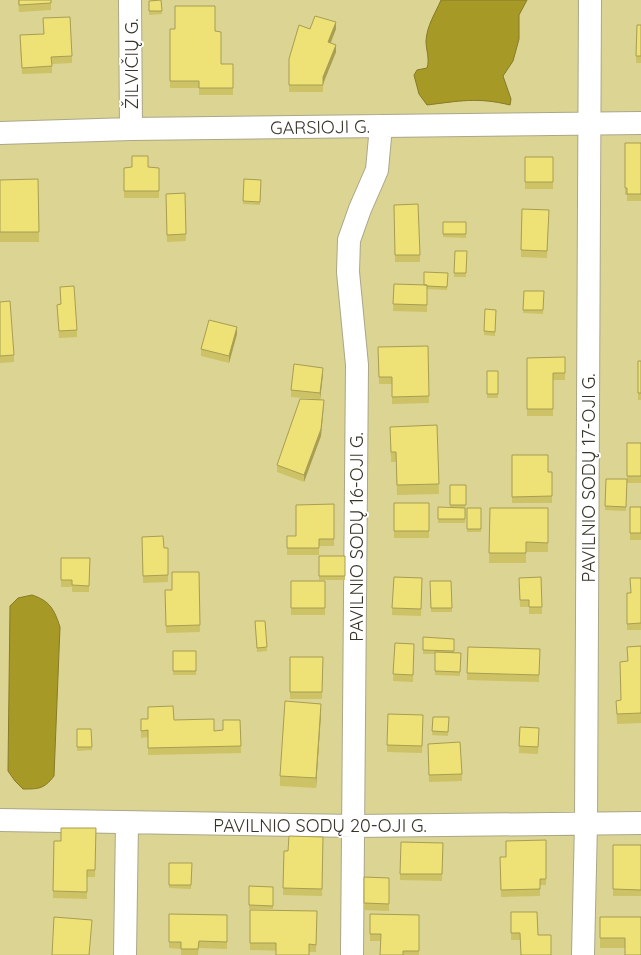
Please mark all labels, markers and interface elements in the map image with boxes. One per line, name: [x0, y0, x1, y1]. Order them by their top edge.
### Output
street label: ŽILVIČIŲ G.: [120, 18, 143, 110]
street label: GARSIOJI G.: [270, 115, 370, 139]
street label: PAVILNIO SODŲ 17-OJI G.: [577, 374, 600, 582]
street label: PAVILNIO SODŲ 16-OJI G.: [345, 432, 368, 642]
street label: PAVILNIO SODŲ 20-OJI G.: [213, 814, 427, 837]

